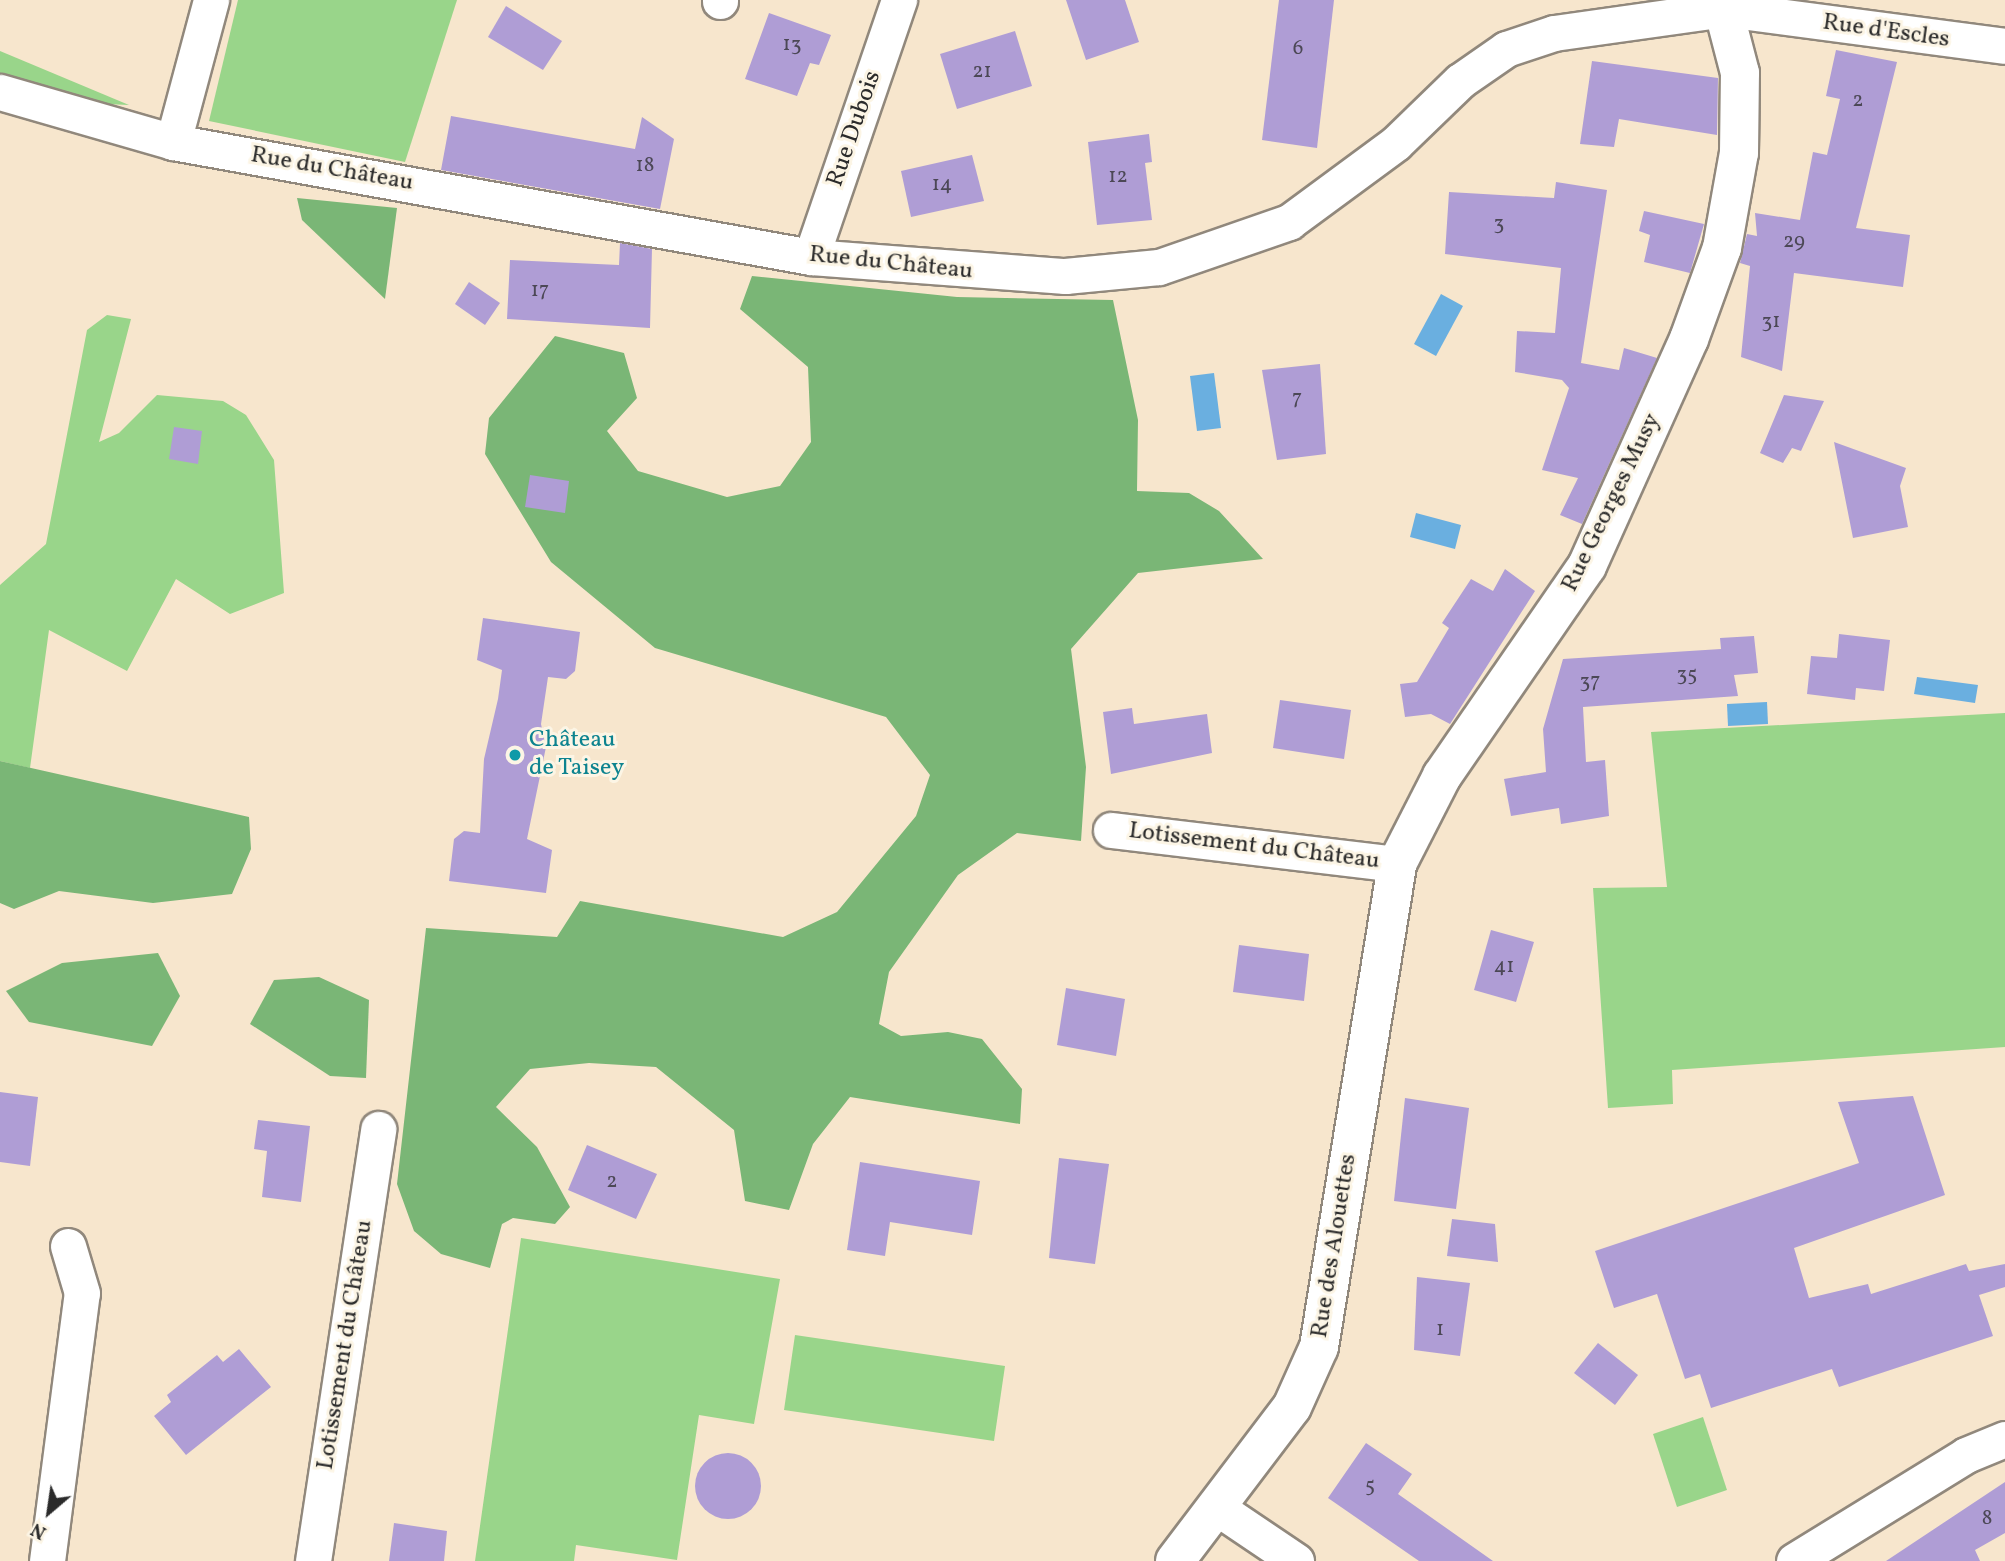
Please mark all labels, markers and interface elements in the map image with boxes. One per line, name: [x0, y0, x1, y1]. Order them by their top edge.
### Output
street label: Rue d'Escles: [1821, 9, 1951, 55]
house number: 13: [783, 32, 801, 58]
house number: 6: [1293, 36, 1303, 62]
house number: 21: [972, 59, 992, 85]
street label: Rue Dubois: [822, 67, 888, 191]
house number: 2: [1852, 88, 1864, 114]
street label: Rue du Château: [248, 142, 416, 198]
house number: 18: [636, 153, 654, 179]
house number: 12: [1108, 164, 1128, 190]
house number: 14: [932, 172, 952, 198]
house number: 3: [1494, 211, 1504, 237]
house number: 29: [1783, 229, 1805, 255]
street label: Rue du Château: [808, 241, 974, 287]
house number: 17: [531, 278, 549, 304]
house number: 31: [1762, 309, 1780, 335]
house number: 7: [1292, 386, 1302, 412]
street label: Rue Georges Musy: [1556, 409, 1668, 597]
house number: 35: [1677, 662, 1697, 688]
house number: 37: [1580, 669, 1600, 695]
place label: Château de Taisey: [529, 727, 625, 783]
marker: Château de Taisey: [507, 747, 523, 763]
street label: Lotissement du Château: [1127, 817, 1381, 877]
house number: 41: [1494, 954, 1514, 980]
street label: Rue des Alouettes: [1306, 1152, 1364, 1340]
house number: 2: [606, 1169, 618, 1195]
street label: Lotissement du Château: [312, 1218, 380, 1472]
house number: 1: [1436, 1317, 1444, 1343]
house number: 5: [1365, 1473, 1375, 1499]
north arrow: [14, 1477, 84, 1547]
house number: 8: [1982, 1506, 1992, 1532]
text: N: [26, 1516, 51, 1545]

